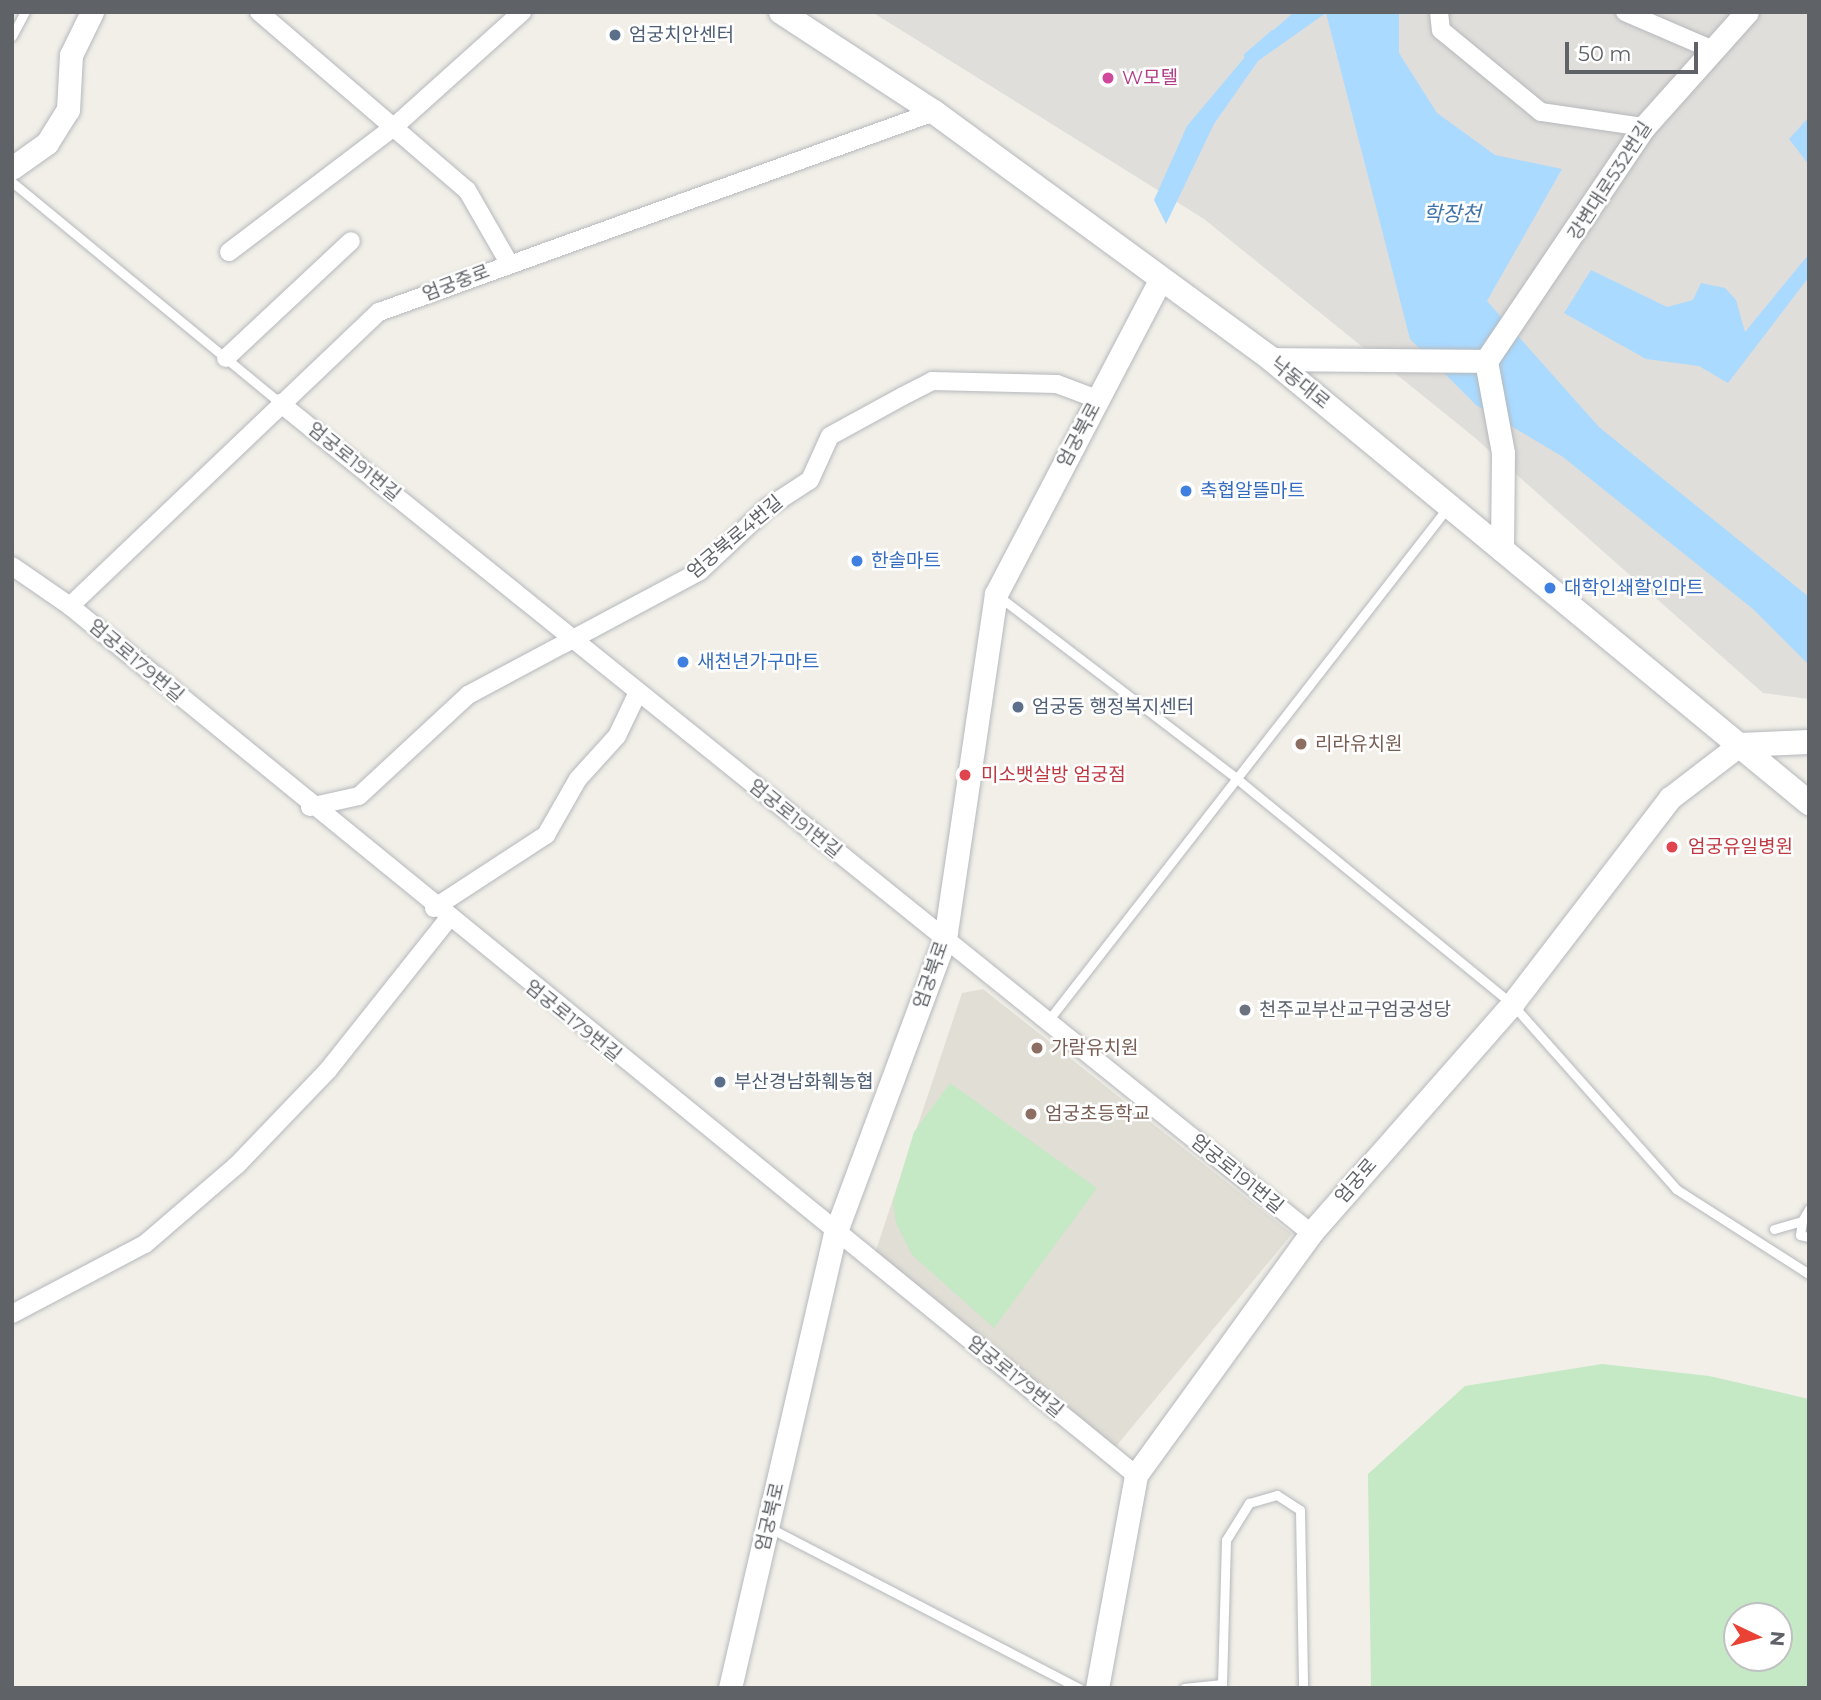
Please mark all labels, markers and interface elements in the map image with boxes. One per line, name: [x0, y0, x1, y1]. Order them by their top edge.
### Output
place label: 엄궁치안센터: [629, 24, 734, 46]
marker: 엄궁치안센터: [607, 27, 623, 43]
scale bar: [1569, 28, 1702, 72]
text: 50 m: [1578, 41, 1632, 66]
place label: W모텔: [1122, 67, 1178, 89]
marker: W모텔: [1100, 70, 1116, 86]
street label: 강변대로532번길: [1563, 117, 1657, 245]
water label: 학장천: [1423, 201, 1481, 227]
street label: 엄궁중로: [419, 260, 493, 306]
street label: 낙동대로: [1266, 352, 1334, 414]
street label: 엄궁북로: [1053, 399, 1105, 471]
street label: 엄궁로191번길: [303, 418, 405, 506]
place label: 축협알뜰마트: [1200, 480, 1305, 502]
marker: 축협알뜰마트: [1178, 483, 1194, 499]
street label: 엄궁북로4번길: [683, 491, 787, 583]
place label: 한솔마트: [871, 550, 941, 572]
marker: 한솔마트: [849, 553, 865, 569]
place label: 대학인쇄할인마트: [1564, 577, 1704, 599]
marker: 대학인쇄할인마트: [1542, 580, 1558, 596]
street label: 엄궁로179번길: [84, 615, 188, 707]
place label: 새천년가구마트: [697, 651, 819, 673]
marker: 새천년가구마트: [675, 654, 691, 670]
place label: 엄궁동 행정복지센터: [1032, 696, 1194, 718]
marker: 엄궁동 행정복지센터: [1010, 699, 1026, 715]
place label: 리라유치원: [1315, 733, 1402, 755]
marker: 리라유치원: [1293, 736, 1309, 752]
place label: 미소뱃살방 엄궁점: [981, 764, 1126, 786]
marker: 미소뱃살방 엄궁점: [955, 765, 975, 785]
street label: 엄궁로191번길: [744, 775, 846, 863]
place label: 엄궁유일병원: [1688, 836, 1793, 858]
marker: 엄궁유일병원: [1662, 837, 1682, 857]
street label: 엄궁북로: [909, 938, 953, 1012]
street label: 엄궁로179번길: [520, 975, 626, 1067]
place label: 천주교부산교구엄궁성당: [1259, 999, 1451, 1021]
marker: 천주교부산교구엄궁성당: [1237, 1002, 1253, 1018]
place label: 가람유치원: [1051, 1037, 1138, 1059]
marker: 가람유치원: [1029, 1040, 1045, 1056]
place label: 부산경남화훼농협: [734, 1071, 874, 1093]
marker: 부산경남화훼농협: [712, 1074, 728, 1090]
place label: 엄궁초등학교: [1045, 1103, 1150, 1125]
marker: 엄궁초등학교: [1023, 1106, 1039, 1122]
street label: 엄궁로191번길: [1186, 1130, 1288, 1218]
street label: 엄궁로: [1330, 1154, 1382, 1208]
street label: 엄궁로179번길: [962, 1331, 1068, 1423]
street label: 엄궁북로: [751, 1480, 789, 1554]
north arrow: [1723, 1602, 1793, 1672]
text: N: [1765, 1630, 1790, 1647]

